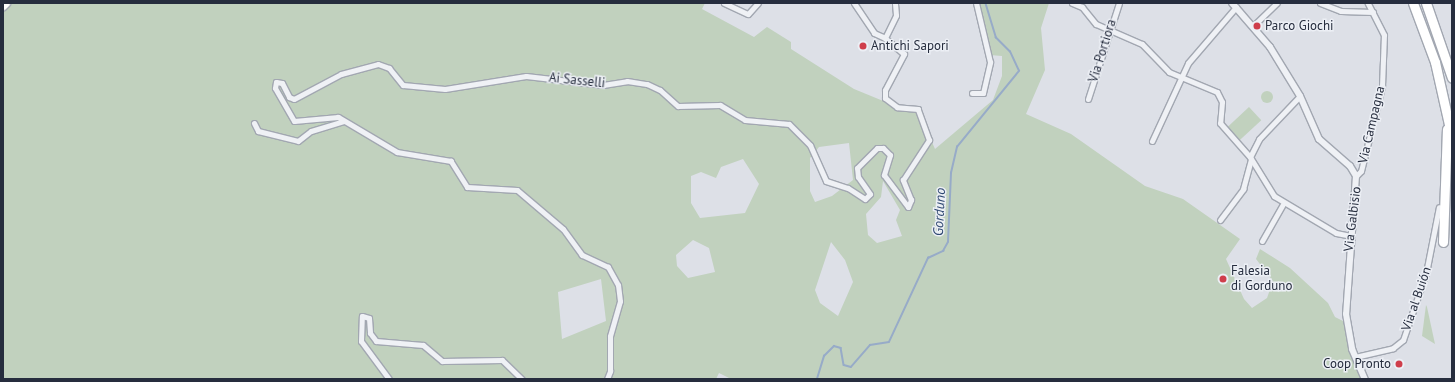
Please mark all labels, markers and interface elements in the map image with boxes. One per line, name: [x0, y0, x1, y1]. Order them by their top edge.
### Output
street label: Via Portiora: [1086, 18, 1120, 84]
place label: Parco Giochi: [1265, 18, 1334, 34]
marker: Parco Giochi: [1252, 21, 1262, 31]
place label: Antichi Sapori: [871, 38, 949, 54]
marker: Antichi Sapori: [858, 41, 868, 51]
street label: Ai Sasselli: [548, 70, 606, 92]
street label: Via Campagna: [1356, 85, 1388, 165]
street label: Via Galbisio: [1341, 186, 1365, 252]
water label: Gorduno: [929, 187, 949, 237]
place label: Falesia di Gorduno: [1231, 264, 1292, 295]
street label: Via al Buión: [1399, 265, 1435, 333]
marker: Falesia di Gorduno: [1218, 274, 1228, 284]
place label: Coop Pronto: [1323, 356, 1391, 372]
marker: Coop Pronto: [1394, 359, 1404, 369]

